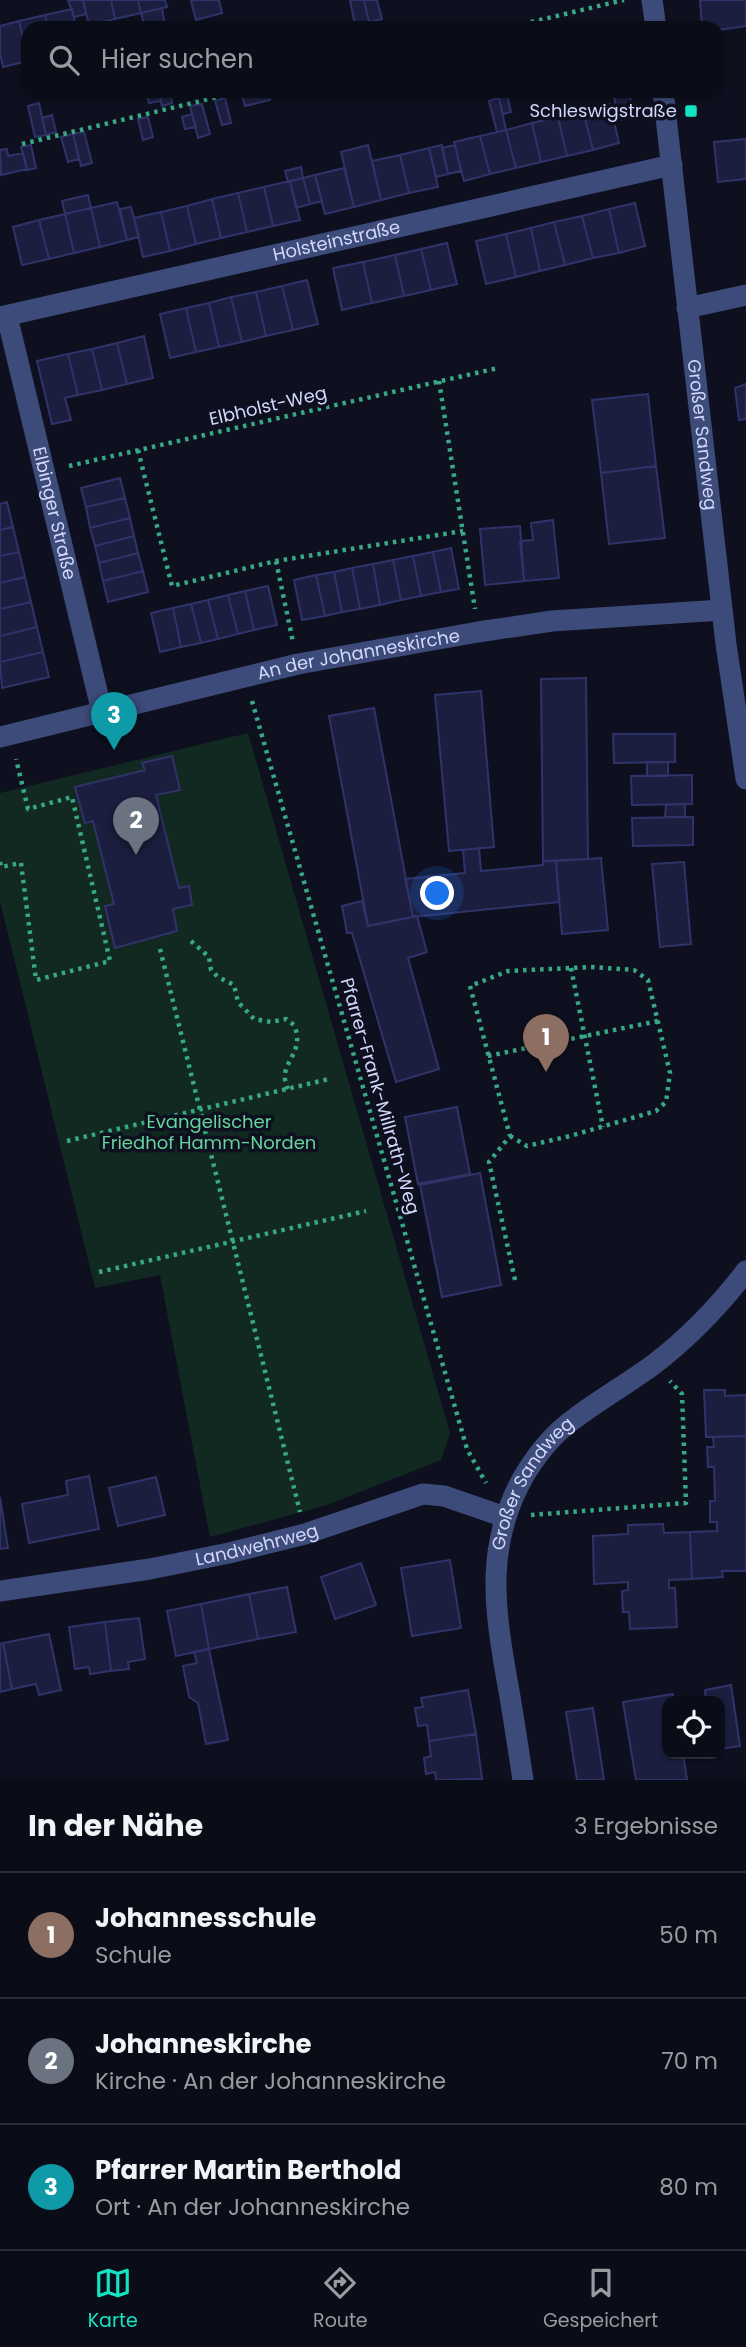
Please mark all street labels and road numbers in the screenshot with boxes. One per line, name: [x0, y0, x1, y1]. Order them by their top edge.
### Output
street label: Holsteinstraße: [270, 214, 402, 267]
street label: Großer Sandweg: [682, 358, 724, 512]
street label: Elbholst-Weg: [207, 380, 329, 431]
street label: Elbinger Straße: [27, 444, 83, 582]
street label: An der Johanneskirche: [254, 622, 462, 686]
street label: Pfarrer-Frank-Millrath-Weg: [335, 975, 426, 1217]
street label: Großer Sandweg: [485, 1411, 579, 1552]
street label: Landwehrweg: [193, 1517, 322, 1572]

